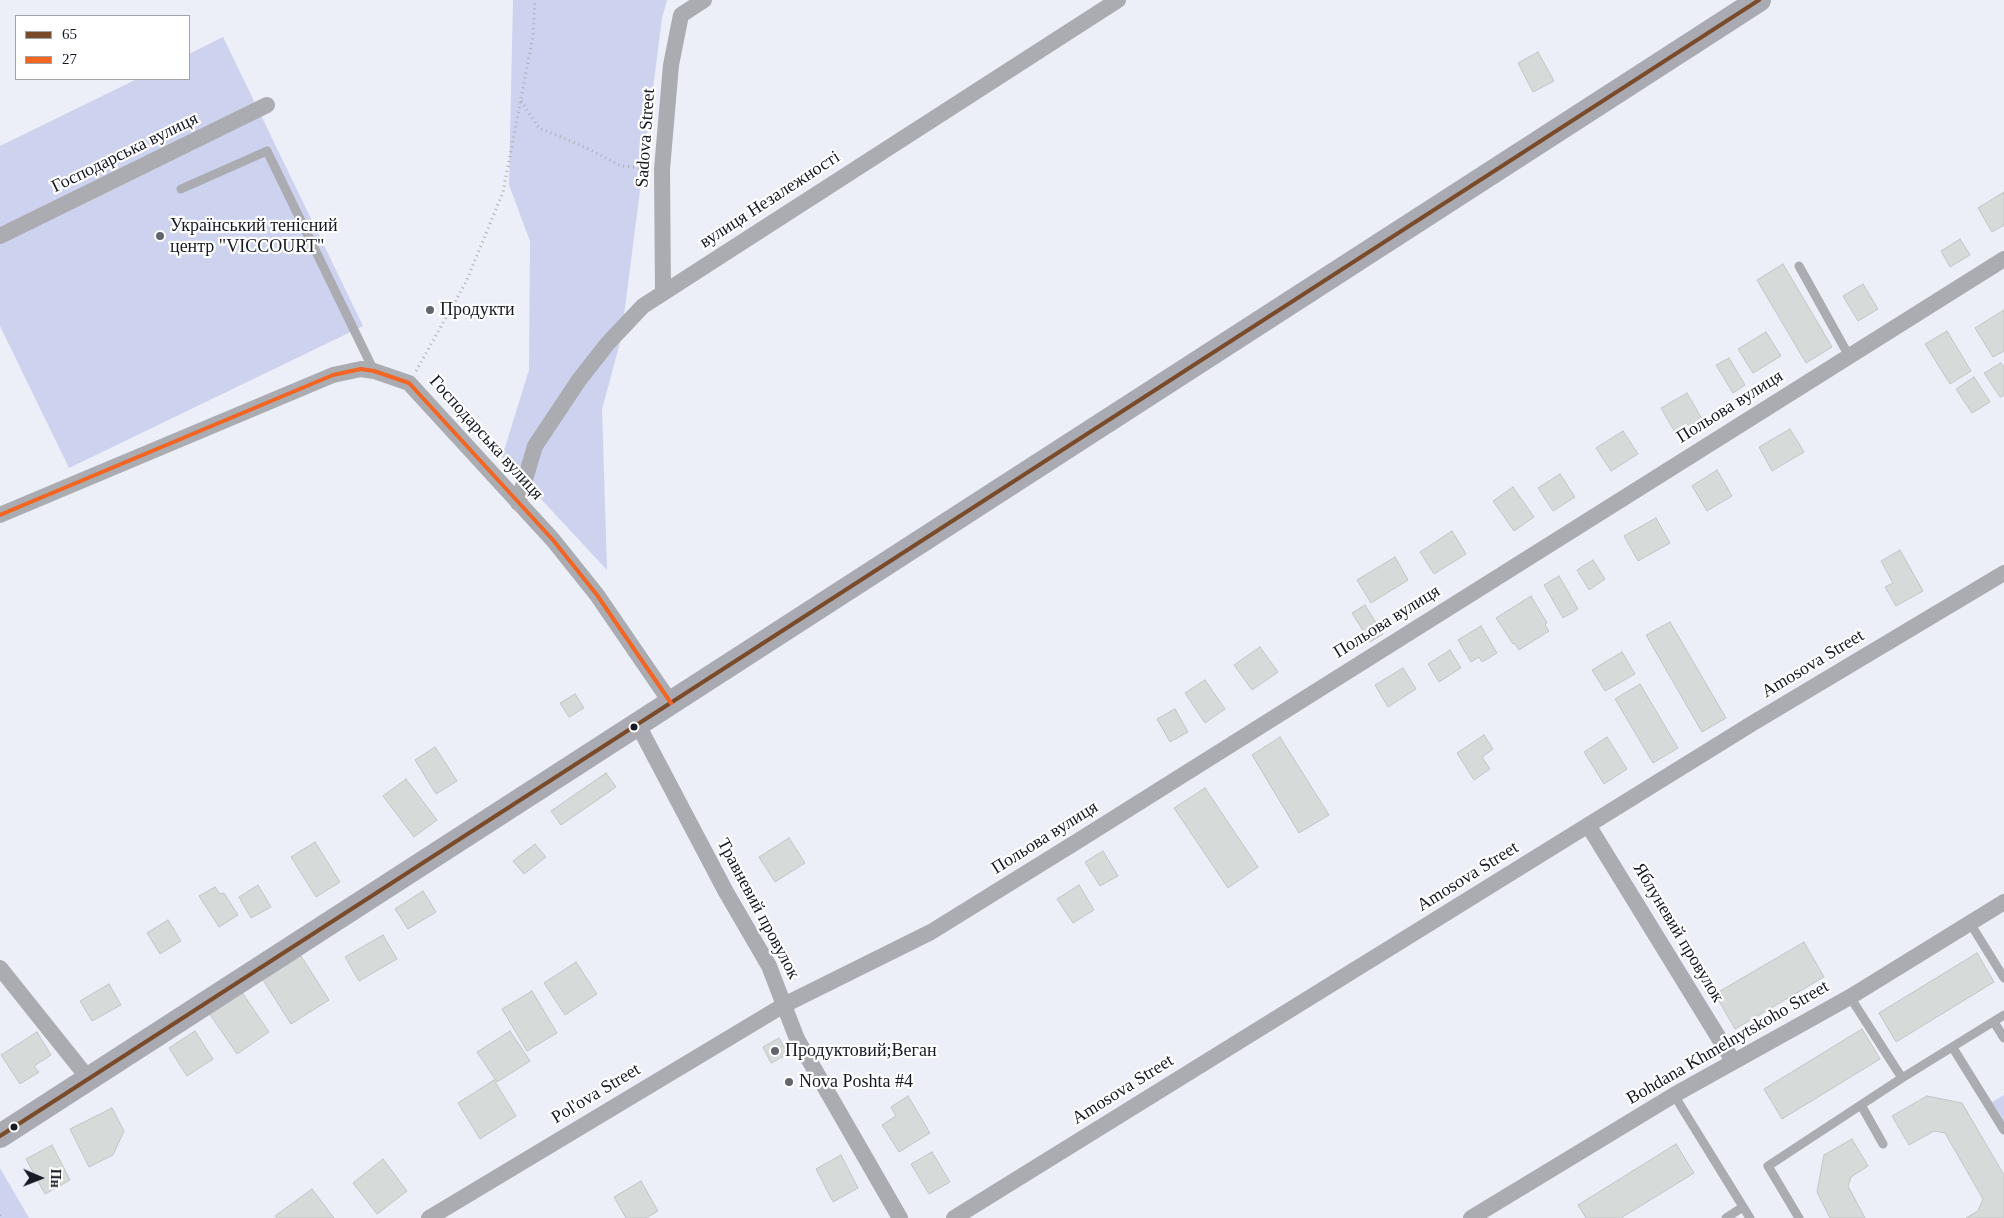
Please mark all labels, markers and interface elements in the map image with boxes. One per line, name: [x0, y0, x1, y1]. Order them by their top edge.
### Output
legend: [15, 15, 190, 80]
text: 65: [62, 26, 77, 42]
text: 27: [62, 51, 77, 67]
street label: Sadova Street: [632, 88, 660, 188]
street label: Господарська вулиця: [48, 108, 202, 198]
street label: вулиця Незалежності: [696, 147, 844, 253]
place label: Український тенісний центр "VICCOURT": [170, 215, 338, 258]
marker: Український тенісний центр "VICCOURT": [154, 230, 166, 242]
place label: Продукти: [440, 299, 515, 321]
marker: Продукти: [424, 304, 436, 316]
street label: Польова вулиця: [1673, 366, 1787, 448]
street label: Господарська вулиця: [424, 371, 548, 505]
street label: Польова вулиця: [1330, 581, 1444, 663]
street label: Amosova Street: [1758, 625, 1868, 703]
unlabelled marker: [629, 722, 639, 732]
street label: Польова вулиця: [988, 797, 1102, 879]
street label: Травневий провулок: [712, 835, 804, 983]
street label: Amosova Street: [1413, 837, 1523, 917]
street label: Яблуневий провулок: [1628, 859, 1728, 1007]
street label: Bohdana Khmelnytskoho Street: [1623, 976, 1833, 1110]
place label: Продуктовий;Веган: [785, 1040, 937, 1062]
marker: Продуктовий;Веган: [769, 1045, 781, 1057]
street label: Amosova Street: [1068, 1050, 1178, 1130]
street label: Pol'ova Street: [548, 1059, 644, 1129]
place label: Nova Poshta #4: [799, 1071, 913, 1093]
marker: Nova Poshta #4: [783, 1076, 795, 1088]
unlabelled marker: [9, 1122, 19, 1132]
north arrow: [15, 1153, 65, 1203]
text: Пн: [48, 1169, 63, 1188]

